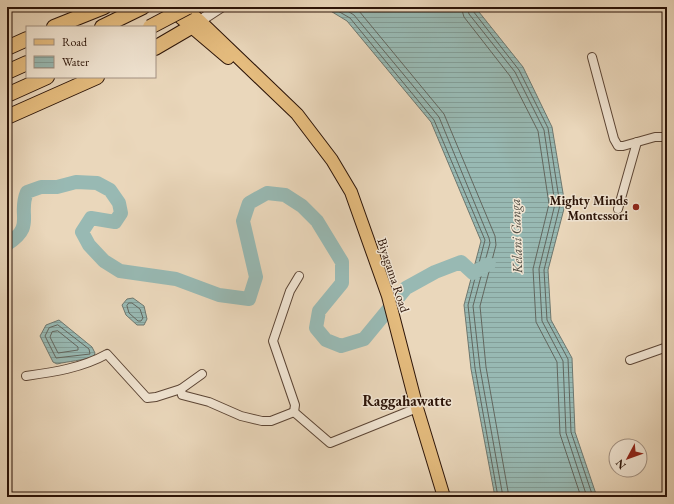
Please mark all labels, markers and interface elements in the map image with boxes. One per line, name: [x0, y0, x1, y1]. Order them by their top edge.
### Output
legend: [26, 26, 156, 78]
text: Road: [62, 34, 88, 50]
text: Water: [62, 54, 89, 70]
place label: Mighty Minds Montessori: [549, 192, 628, 224]
water label: Kelani Ganga: [506, 198, 526, 275]
marker: Mighty Minds Montessori: [631, 202, 641, 212]
street label: Biyagama Road: [373, 236, 414, 315]
district label: Raggahawatte: [362, 391, 452, 410]
north arrow: [608, 438, 648, 478]
text: N: [612, 457, 629, 473]

